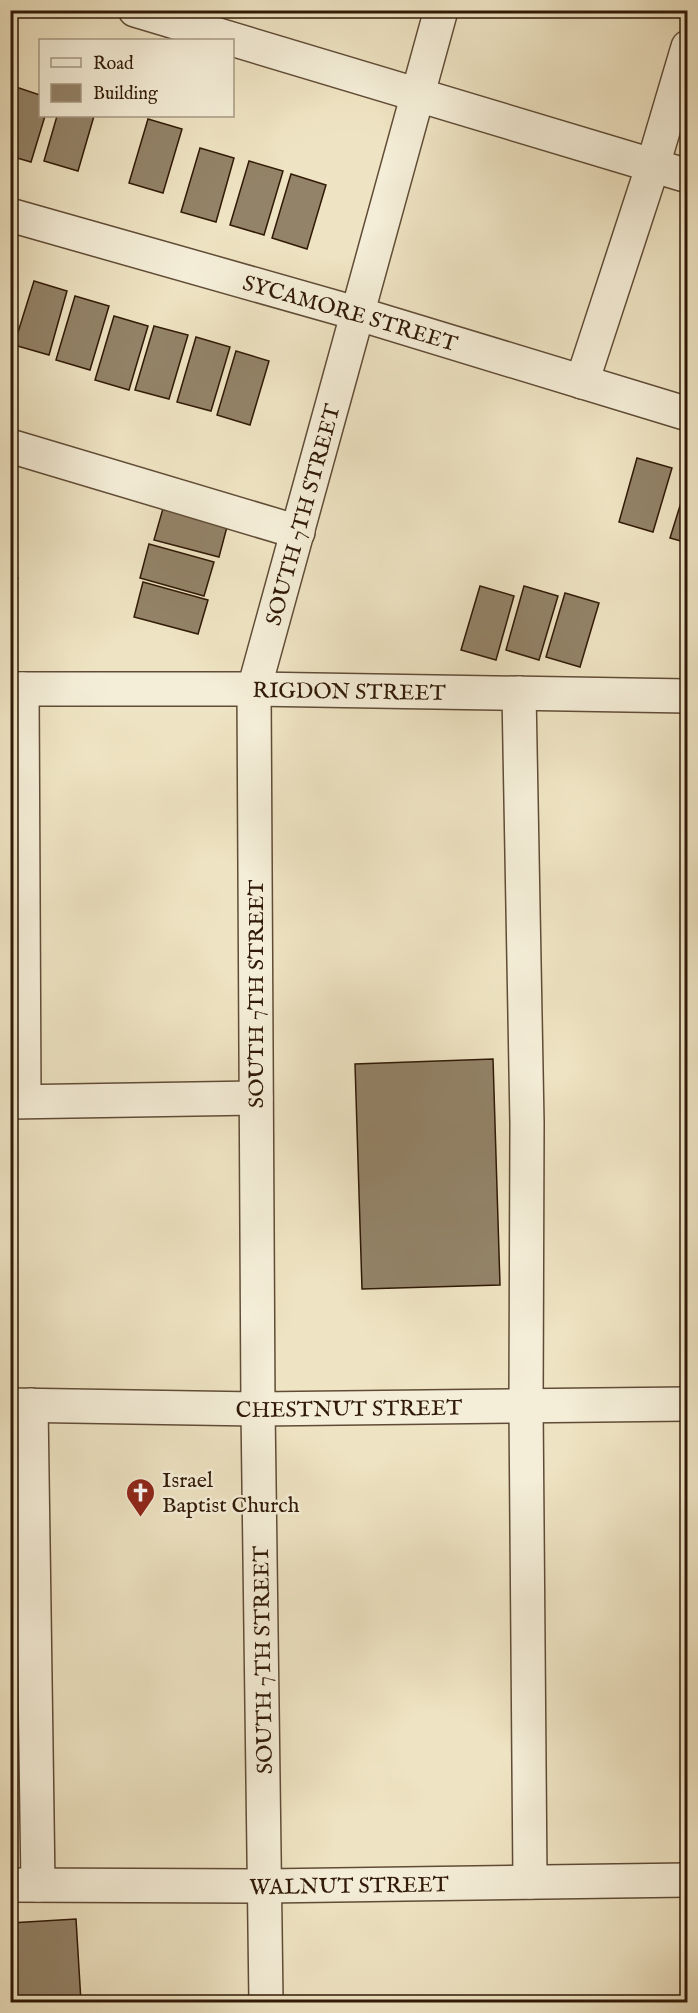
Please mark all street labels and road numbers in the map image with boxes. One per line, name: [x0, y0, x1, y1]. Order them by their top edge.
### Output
street label: SYCAMORE STREET: [239, 270, 460, 359]
street label: SOUTH 7TH STREET: [260, 401, 348, 629]
street label: RIGDON STREET: [252, 677, 446, 708]
street label: SOUTH 7TH STREET: [243, 880, 271, 1108]
street label: CHESTNUT STREET: [235, 1395, 462, 1425]
street label: SOUTH 7TH STREET: [248, 1546, 280, 1774]
street label: WALNUT STREET: [249, 1871, 449, 1902]

